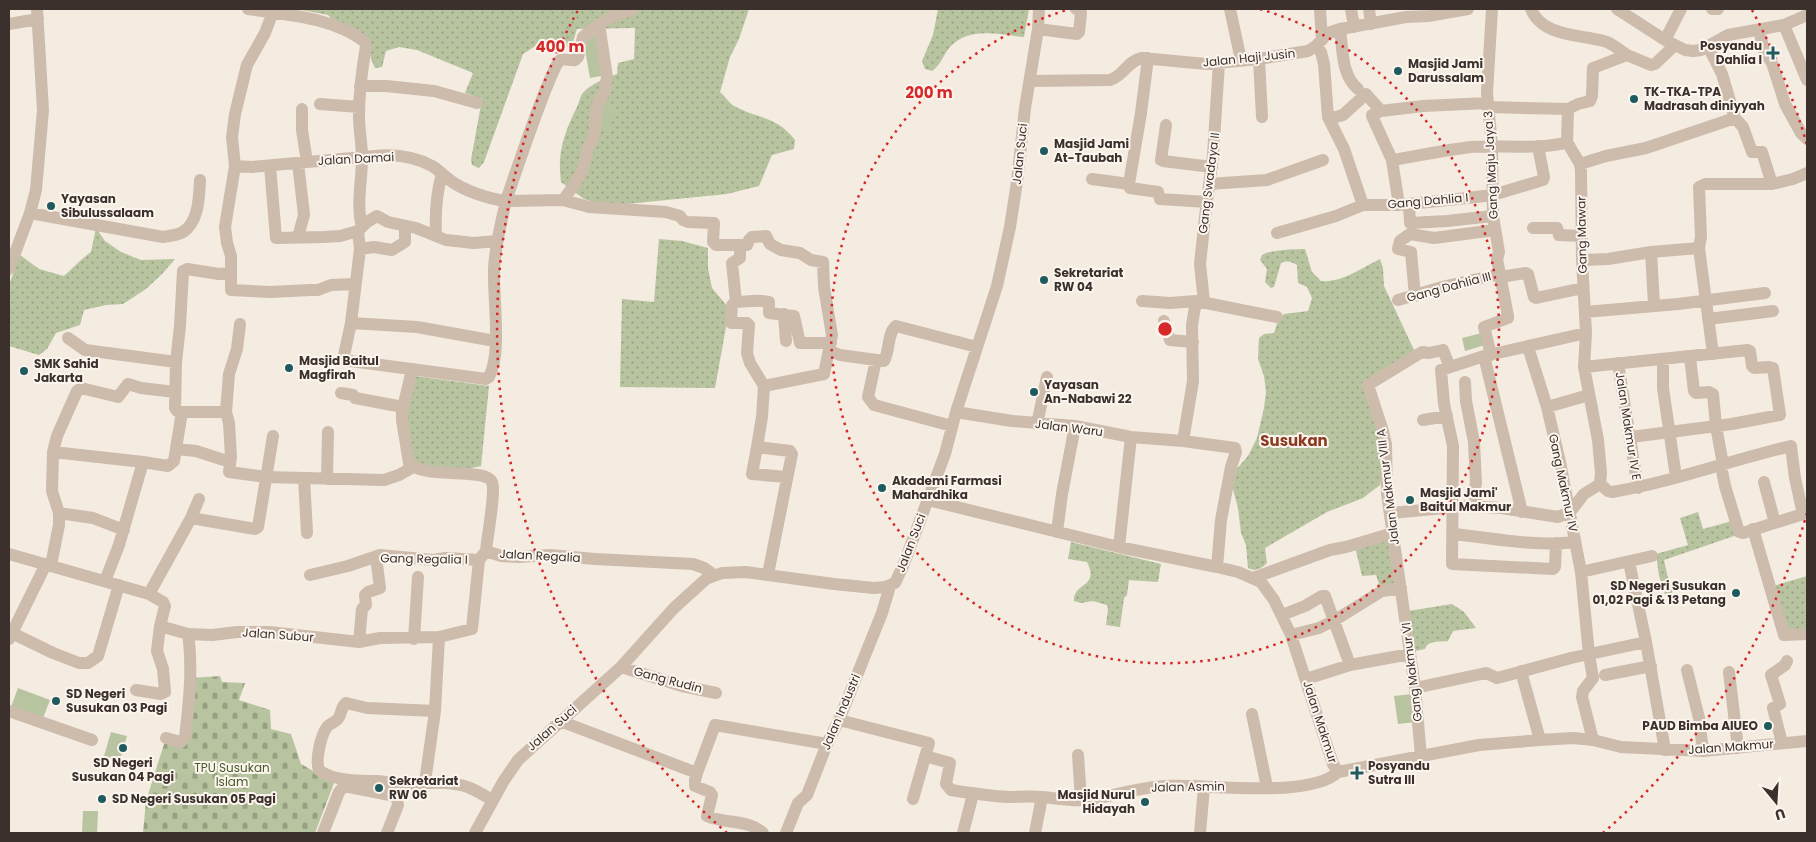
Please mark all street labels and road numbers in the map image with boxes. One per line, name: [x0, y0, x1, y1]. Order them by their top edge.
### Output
street label: Jalan Haji Jusin: [1202, 44, 1296, 71]
street label: Gang Maju Jaya 3: [1479, 110, 1502, 220]
street label: Jalan Suci: [1008, 122, 1031, 185]
street label: Gang Swadaya II: [1194, 131, 1223, 234]
street label: Jalan Damai: [317, 148, 395, 169]
street label: Gang Dahlia I: [1387, 189, 1469, 212]
street label: Gang Mawar: [1572, 196, 1591, 274]
street label: Gang Dahlia III: [1405, 267, 1493, 306]
street label: Jalan Makmur IV E: [1612, 371, 1645, 481]
street label: Jalan Waru: [1034, 415, 1104, 440]
street label: Jalan Makmur VIII A: [1372, 428, 1403, 546]
street label: Gang Makmur IV: [1545, 432, 1582, 534]
street label: Jalan Suci: [892, 511, 929, 575]
street label: Jalan Regalia: [499, 545, 581, 566]
street label: Gang Regalia I: [380, 549, 468, 568]
street label: Gang Makmur VI: [1397, 621, 1426, 723]
street label: Jalan Subur: [242, 624, 315, 646]
street label: Gang Rudin: [632, 662, 704, 697]
street label: Jalan Industri: [817, 671, 864, 752]
street label: Jalan Makmur: [1299, 679, 1342, 766]
street label: Jalan Suci: [523, 701, 580, 754]
street label: Jalan Makmur: [1688, 735, 1775, 758]
street label: Jalan Asmin: [1151, 777, 1225, 796]

